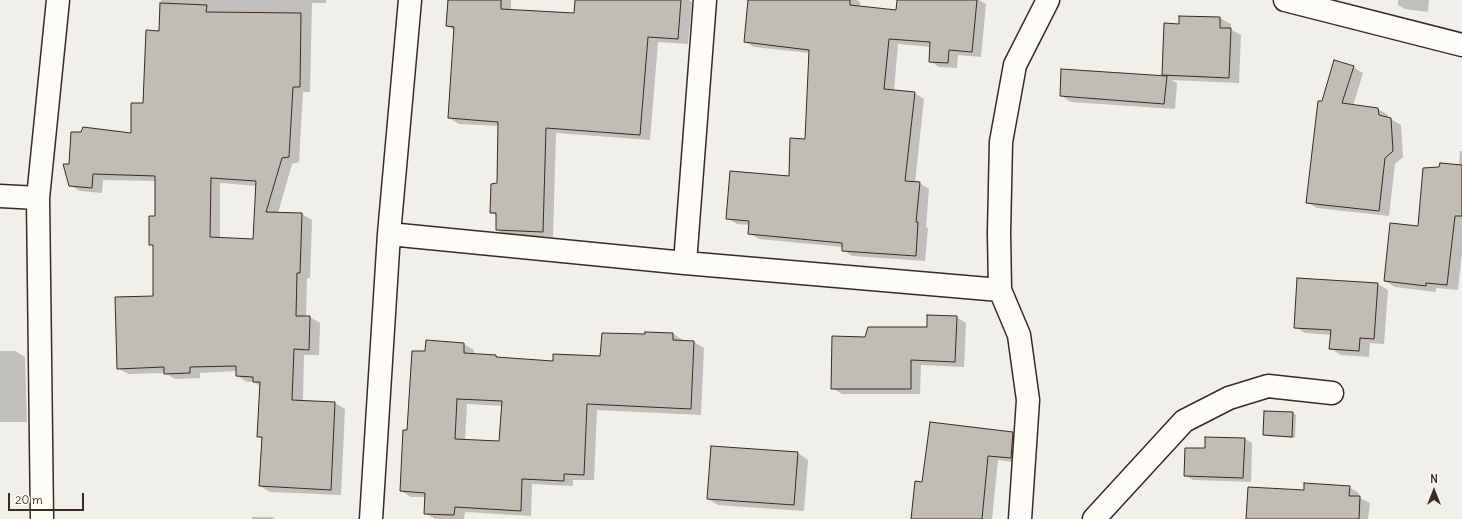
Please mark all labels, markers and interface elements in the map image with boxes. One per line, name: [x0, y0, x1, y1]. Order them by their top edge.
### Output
north arrow: [1414, 471, 1454, 511]
text: N: [1430, 472, 1438, 486]
scale bar: [10, 485, 86, 511]
text: 20 m: [15, 492, 43, 507]

